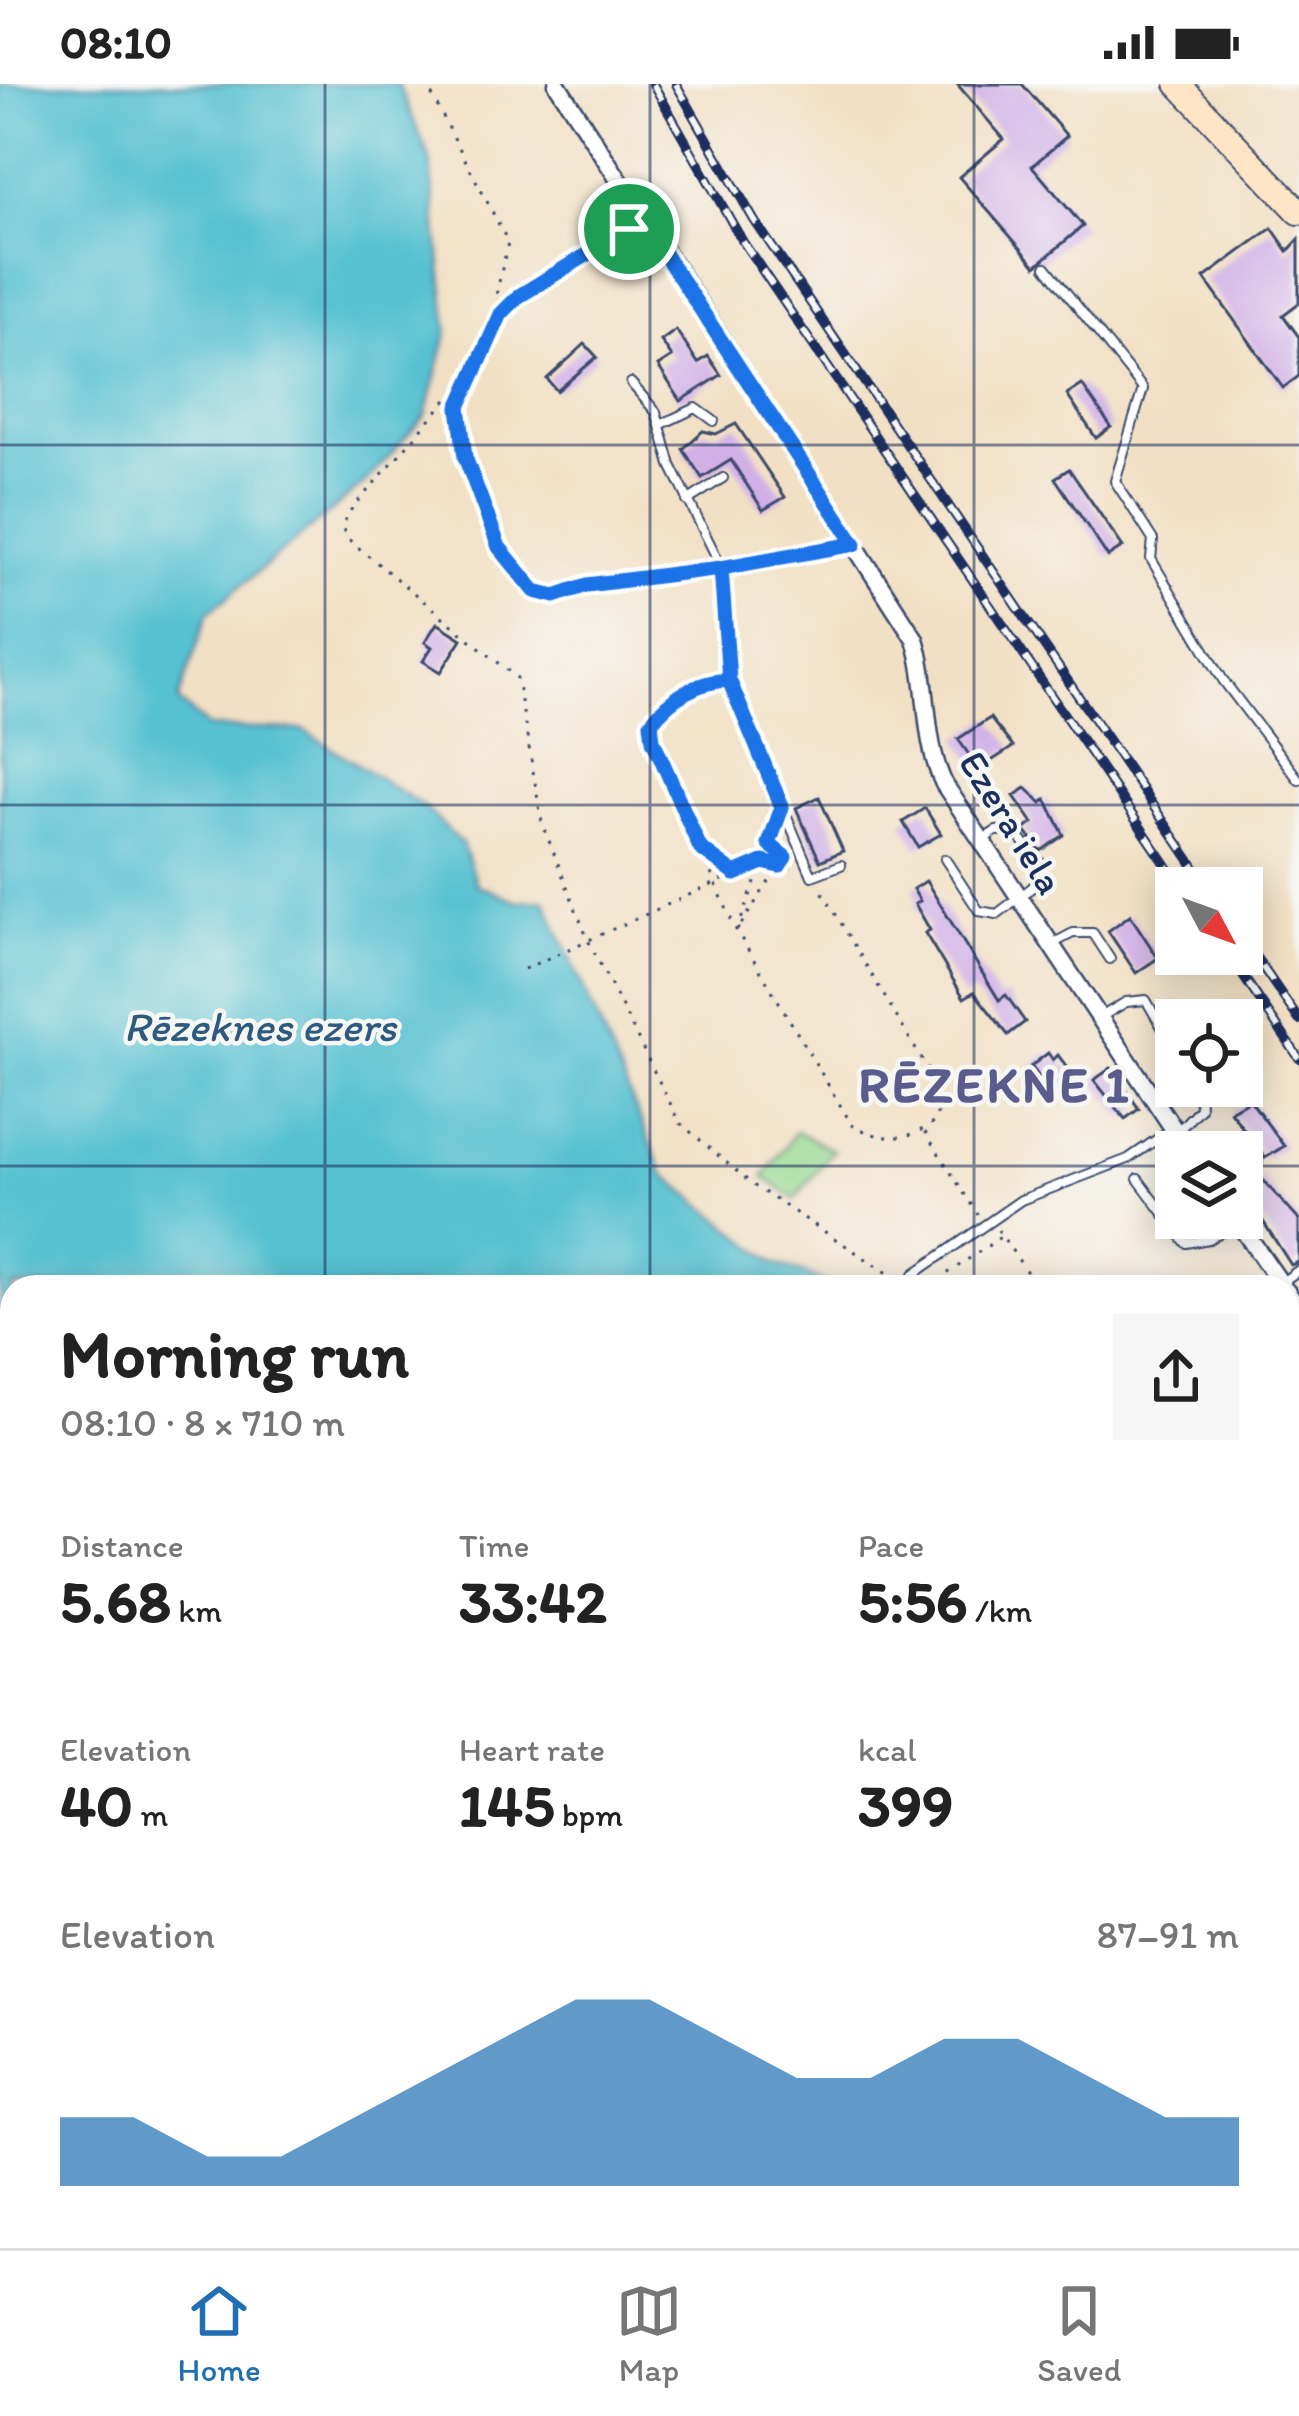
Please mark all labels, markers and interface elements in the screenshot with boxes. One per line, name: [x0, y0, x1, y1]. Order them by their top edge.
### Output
text: 08:10: [60, 15, 172, 69]
pin: [578, 178, 680, 280]
icon: arrive: [596, 196, 662, 262]
street label: Ezera iela: [949, 742, 1074, 902]
north arrow: [1155, 867, 1263, 975]
map controls: [1155, 867, 1263, 1239]
button: locate: [1155, 999, 1263, 1107]
water label: Rēzeknes ezers: [124, 1001, 399, 1052]
district label: RĒZEKNE 1: [858, 1054, 1132, 1115]
button: layers: [1155, 1131, 1263, 1239]
text: Morning run: [60, 1314, 409, 1394]
button: share: [1113, 1314, 1239, 1440]
text: 08:10 · 8 × 710 m: [60, 1399, 345, 1446]
text: Distance: [60, 1526, 184, 1565]
text: Time: [459, 1526, 529, 1565]
text: Pace: [858, 1526, 924, 1565]
text: 5.68: [60, 1565, 171, 1637]
text: 33:42: [459, 1565, 607, 1637]
text: 5:56: [858, 1565, 967, 1637]
text: km: [171, 1591, 222, 1630]
text: /km: [967, 1591, 1032, 1630]
text: Elevation: [60, 1730, 191, 1769]
text: Heart rate: [459, 1730, 605, 1769]
text: kcal: [858, 1730, 917, 1769]
text: 40: [60, 1769, 133, 1841]
text: 145: [459, 1769, 554, 1841]
text: 399: [858, 1769, 953, 1841]
text: m: [133, 1795, 168, 1834]
text: bpm: [554, 1795, 623, 1834]
text: Elevation: [60, 1911, 215, 1958]
text: 87–91 m: [1096, 1911, 1239, 1958]
tab: Home: [178, 2278, 261, 2389]
tab: Map: [616, 2278, 682, 2389]
tab: Saved: [1037, 2278, 1121, 2389]

